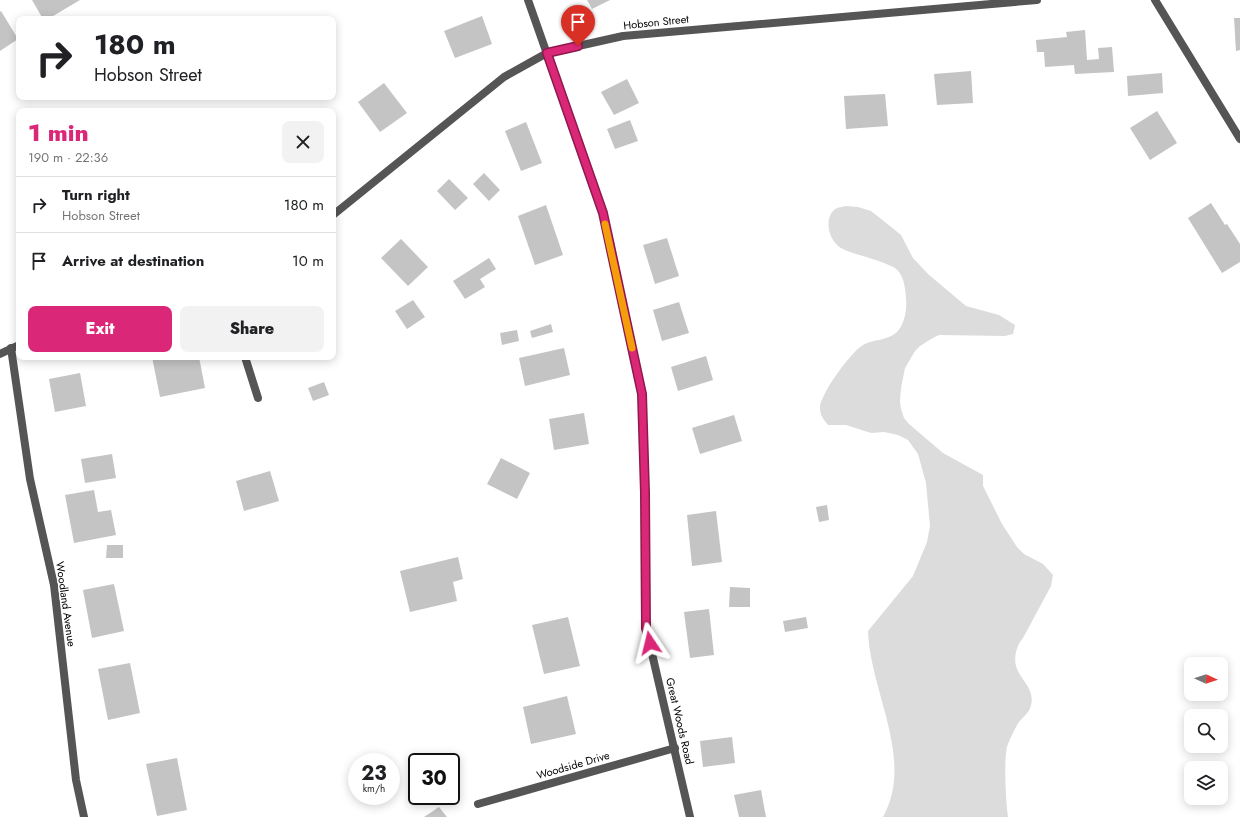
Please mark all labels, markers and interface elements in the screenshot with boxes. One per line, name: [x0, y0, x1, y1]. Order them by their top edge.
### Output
pin: [561, 5, 595, 46]
icon: arrive: [567, 11, 589, 33]
street label: Hobson Street: [622, 11, 690, 33]
text: 180 m: [94, 24, 176, 65]
icon: right: [28, 32, 80, 84]
text: Hobson Street: [94, 62, 202, 88]
text: 1 min: [28, 115, 89, 150]
button: close: [282, 121, 324, 163]
text: 190 m · 22:36: [28, 148, 108, 167]
text: Turn right: [62, 184, 130, 206]
icon: right: [28, 194, 50, 216]
text: 180 m: [284, 194, 324, 216]
text: Hobson Street: [62, 206, 140, 225]
icon: arrive: [28, 250, 50, 272]
text: Arrive at destination: [62, 250, 204, 272]
text: 10 m: [292, 250, 324, 272]
button: Exit: [28, 306, 172, 352]
button: Share: [180, 306, 324, 352]
street label: Woodland Avenue: [52, 560, 80, 648]
position arrow: [629, 622, 671, 664]
north arrow: [1184, 657, 1228, 701]
map controls: [1184, 657, 1228, 805]
street label: Great Woods Road: [662, 676, 698, 766]
button: search: [1184, 709, 1228, 753]
street label: Woodside Drive: [535, 747, 612, 783]
speed limit sign: 30: [408, 753, 460, 805]
text: 23: [361, 759, 387, 788]
button: layers: [1184, 761, 1228, 805]
text: km/h: [363, 781, 385, 796]

